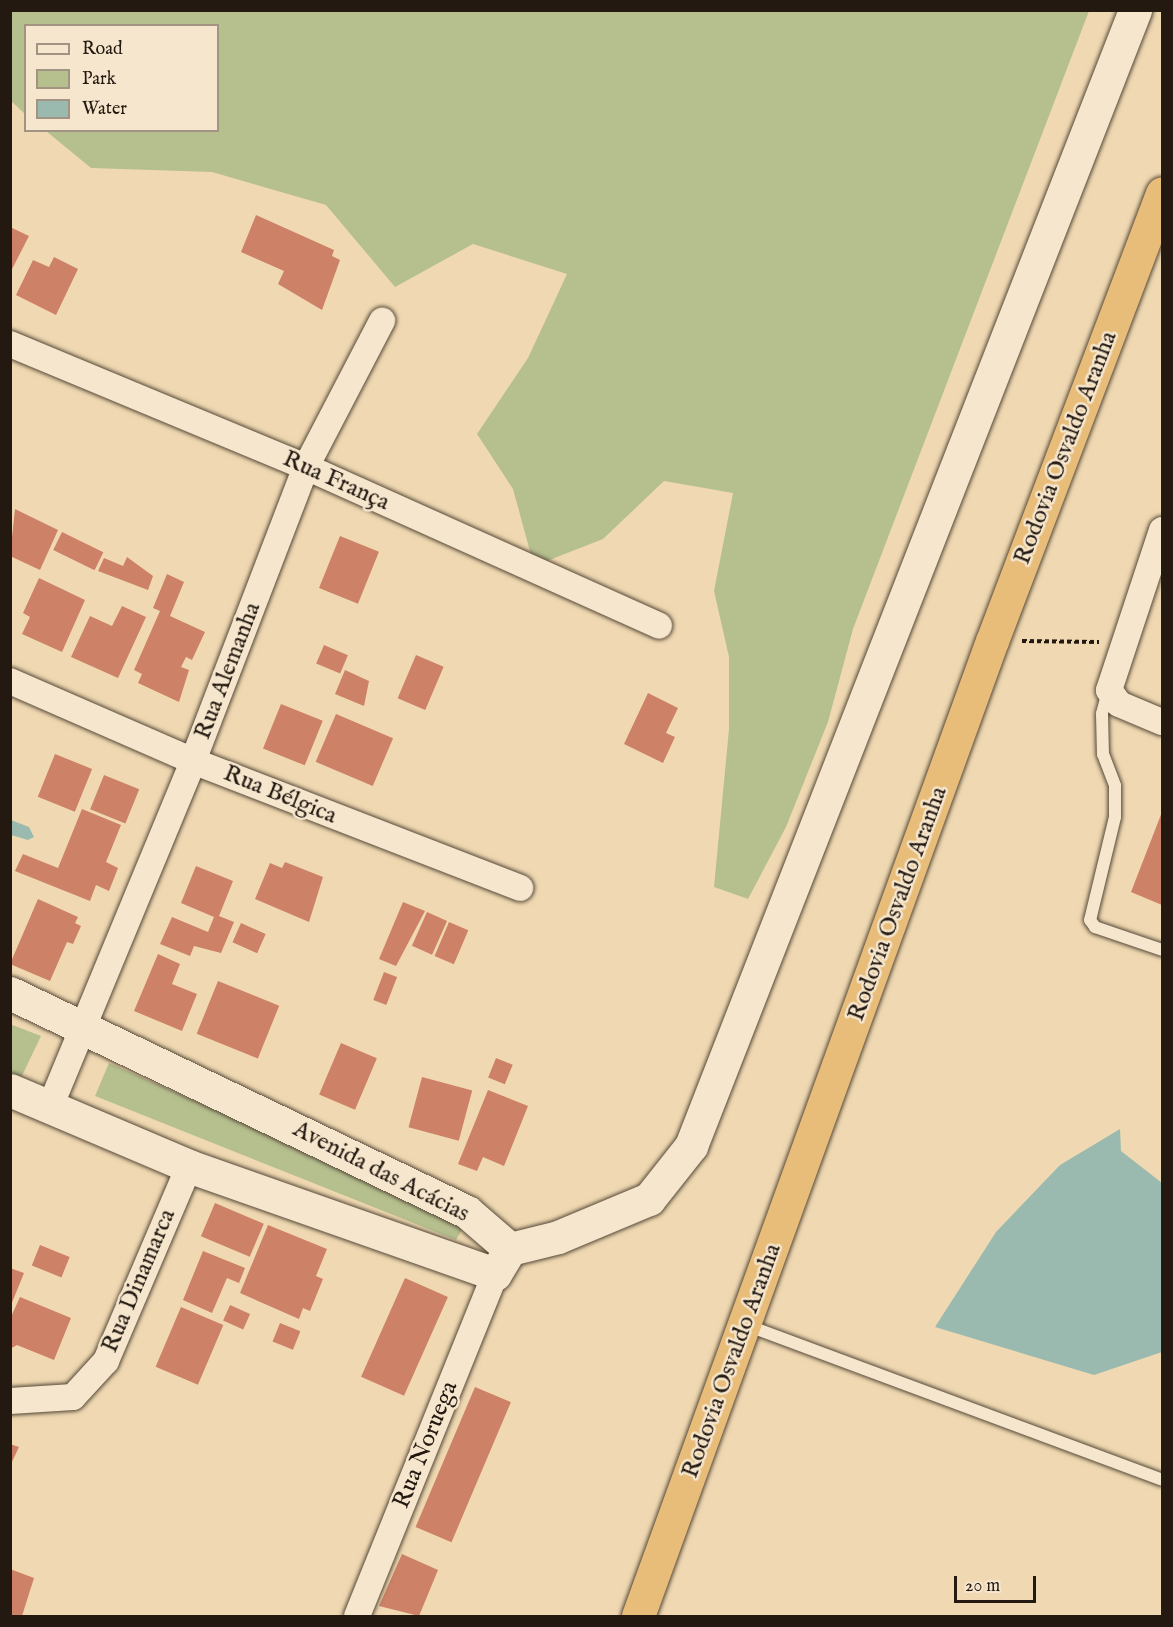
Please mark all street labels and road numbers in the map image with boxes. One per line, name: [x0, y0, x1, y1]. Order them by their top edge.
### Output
street label: Rodovia Osvaldo Aranha: [1008, 327, 1124, 569]
street label: Rua França: [278, 445, 394, 517]
street label: Rua Alemanha: [189, 598, 267, 744]
street label: Rua Bélgica: [219, 759, 341, 831]
street label: Rodovia Osvaldo Aranha: [842, 783, 954, 1025]
street label: Avenida das Acácias: [288, 1115, 474, 1229]
street label: Rua Dinamarca: [96, 1205, 182, 1357]
street label: Rodovia Osvaldo Aranha: [676, 1240, 788, 1482]
street label: Rua Noruega: [387, 1377, 465, 1513]

